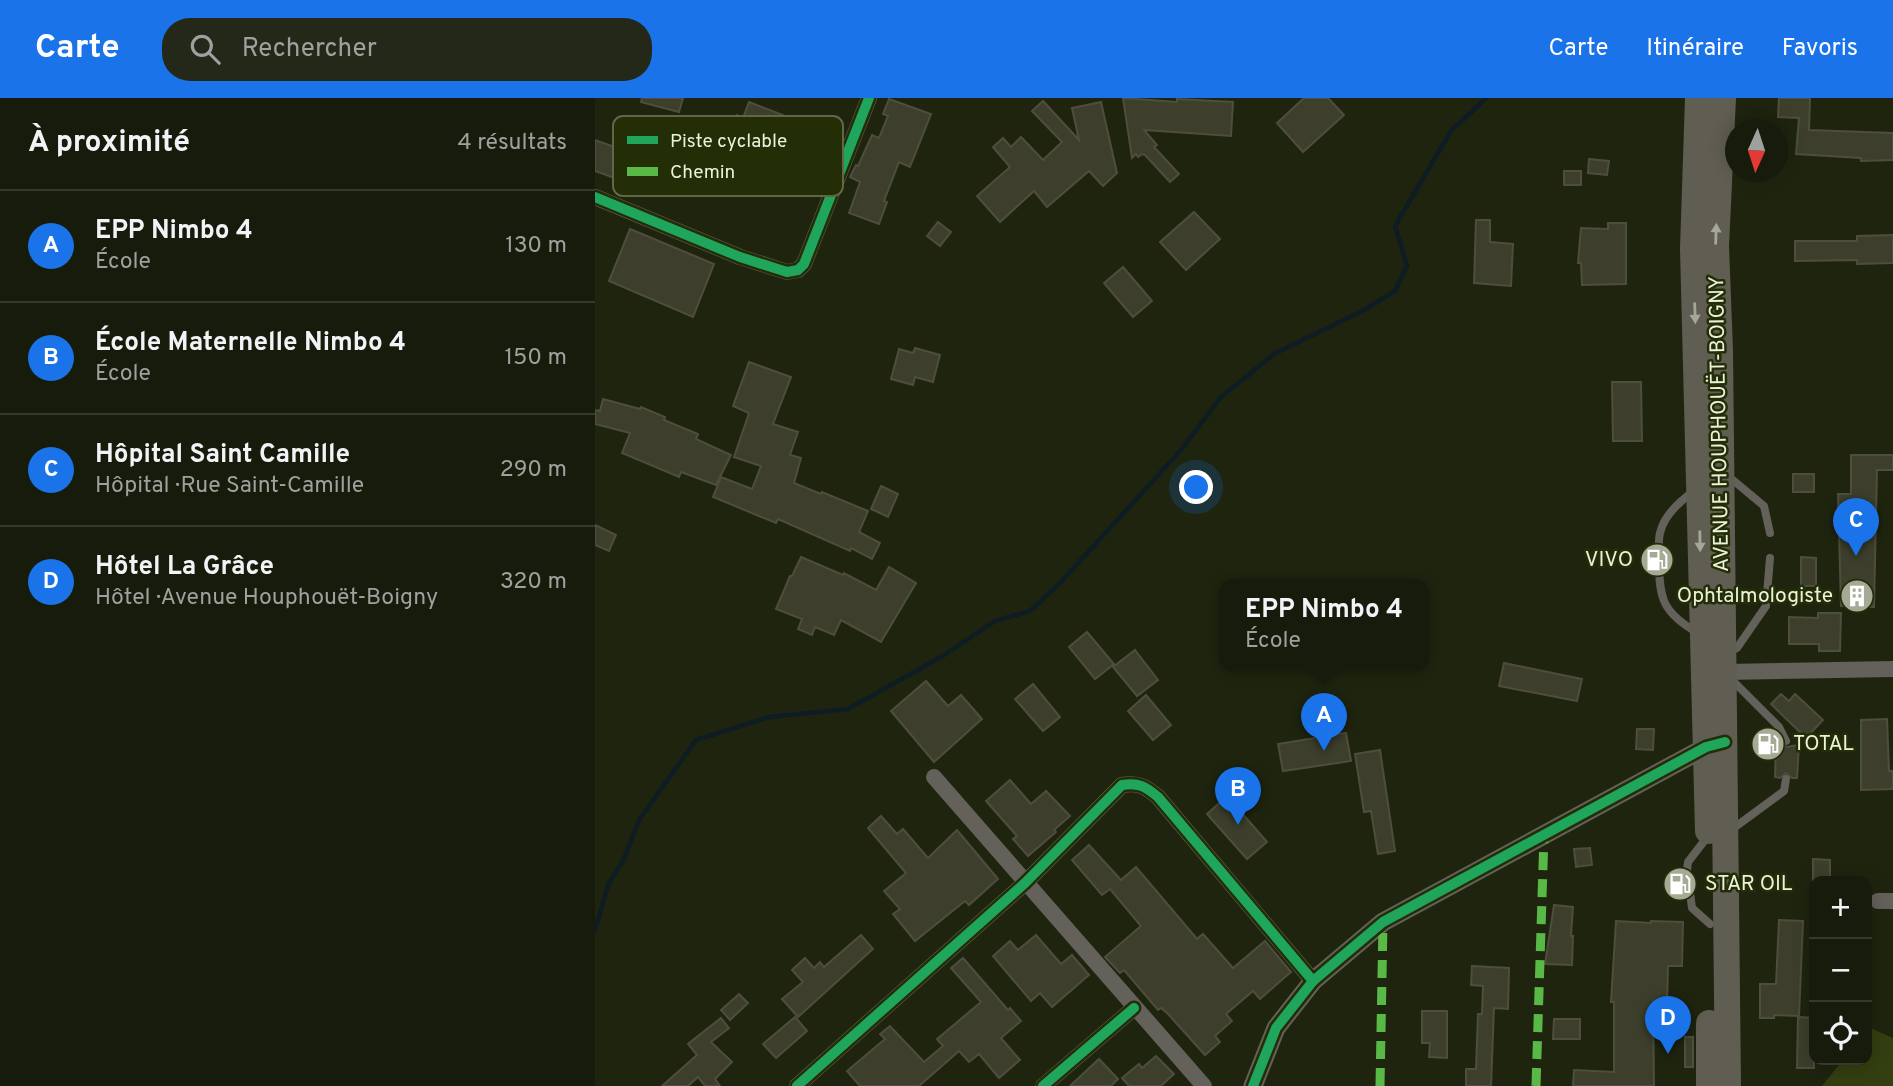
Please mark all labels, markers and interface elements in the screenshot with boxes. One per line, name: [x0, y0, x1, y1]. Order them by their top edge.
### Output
search box: [162, 18, 652, 81]
text: Carte: [35, 28, 120, 70]
icon: search: [186, 30, 224, 68]
text: Rechercher: [242, 33, 377, 66]
text: Carte: [1548, 34, 1608, 64]
text: Itinéraire: [1646, 34, 1744, 64]
text: Favoris: [1782, 34, 1858, 64]
legend: [613, 116, 843, 196]
north arrow: [1725, 119, 1788, 182]
text: À proximité: [28, 125, 190, 162]
text: 4 résultats: [458, 129, 567, 158]
text: Piste cyclable: [670, 130, 787, 154]
text: Chemin: [670, 161, 735, 185]
text: EPP Nimbo 4: [95, 215, 253, 248]
one-way arrow: [1711, 223, 1722, 245]
text: A: [43, 232, 59, 261]
text: 130 m: [505, 232, 567, 261]
text: École: [95, 248, 151, 277]
street label: AVENUE HOUPHOUËT-BOIGNY: [1704, 276, 1736, 572]
one-way arrow: [1689, 302, 1700, 324]
text: École Maternelle Nimbo 4: [95, 327, 406, 360]
text: B: [43, 344, 59, 373]
text: 150 m: [505, 344, 567, 373]
text: École: [95, 360, 151, 389]
text: Hôpital Saint Camille: [95, 439, 350, 472]
text: C: [44, 456, 58, 485]
text: 290 m: [500, 456, 567, 485]
your location: [1179, 470, 1213, 504]
text: Hôpital · Rue Saint-Camille: [95, 472, 364, 501]
pin: C: [1833, 498, 1879, 556]
one-way arrow: [1695, 530, 1706, 552]
fuel station icon: VIVO: [1638, 541, 1676, 579]
place label: VIVO: [1585, 547, 1633, 574]
text: Hôtel La Grâce: [95, 551, 274, 584]
text: D: [43, 568, 59, 597]
text: 320 m: [500, 568, 567, 597]
building icon: Ophtalmologiste: [1838, 577, 1876, 615]
popup: [1219, 579, 1429, 670]
place label: Ophtalmologiste: [1677, 583, 1833, 610]
text: Hôtel · Avenue Houphouët-Boigny: [95, 584, 438, 613]
text: EPP Nimbo 4: [1245, 594, 1403, 627]
text: École: [1245, 627, 1301, 656]
pin: A: [1301, 693, 1347, 751]
fuel station icon: TOTAL: [1749, 725, 1787, 763]
place label: TOTAL: [1793, 731, 1854, 758]
pin: B: [1215, 767, 1261, 825]
fuel station icon: STAR OIL: [1661, 865, 1699, 903]
place label: STAR OIL: [1705, 871, 1793, 898]
map controls: [1809, 876, 1872, 1065]
button: +: [1809, 876, 1872, 939]
button: −: [1809, 939, 1872, 1002]
pin: D: [1645, 996, 1691, 1054]
button: locate: [1809, 1002, 1872, 1065]

